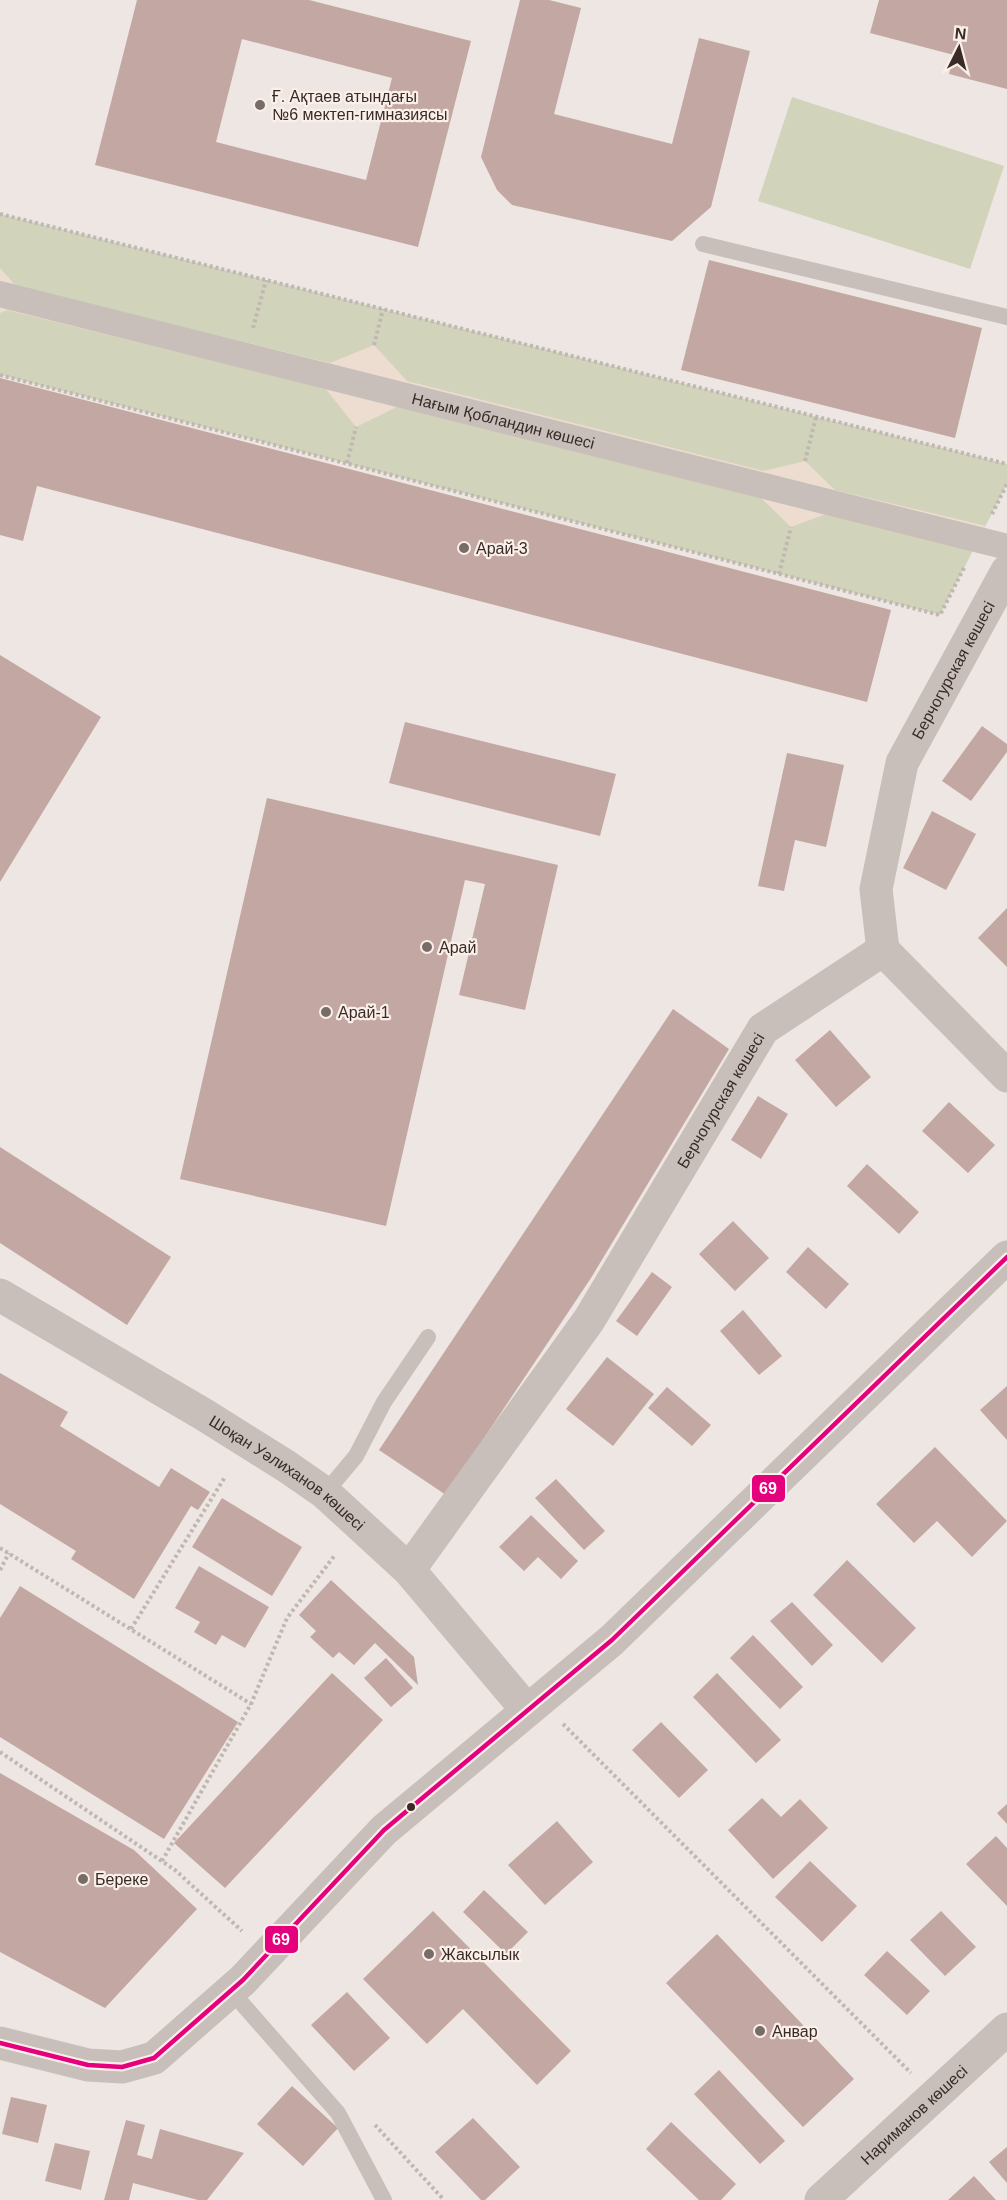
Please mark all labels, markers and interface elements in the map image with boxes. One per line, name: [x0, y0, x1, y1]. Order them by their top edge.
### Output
north arrow: [929, 18, 989, 78]
text: N: [954, 25, 967, 43]
place label: Ғ. Ақтаев атындағы №6 мектеп-гимназиясы: [271, 88, 447, 123]
marker: Ғ. Ақтаев атындағы №6 мектеп-гимназиясы: [253, 98, 267, 112]
street label: Нағым Қобландин көшесі: [410, 390, 596, 452]
place label: Арай-3: [476, 540, 528, 557]
marker: Арай-3: [457, 541, 471, 555]
street label: Берчогурская көшесі: [909, 598, 998, 742]
place label: Арай: [439, 939, 476, 956]
marker: Арай: [420, 940, 434, 954]
place label: Арай-1: [338, 1004, 390, 1021]
marker: Арай-1: [319, 1005, 333, 1019]
street label: Берчогурская көшесі: [674, 1030, 768, 1171]
street label: Шоқан Уәлиханов көшесі: [206, 1412, 368, 1534]
line badge: 69: [751, 1474, 786, 1503]
text: 69: [759, 1480, 777, 1497]
unlabelled marker: [405, 1801, 417, 1813]
place label: Береке: [95, 1871, 148, 1888]
marker: Береке: [76, 1872, 90, 1886]
line badge: 69: [264, 1925, 299, 1954]
text: 69: [272, 1931, 290, 1948]
place label: Жаксылык: [441, 1946, 520, 1963]
marker: Жаксылык: [422, 1947, 436, 1961]
place label: Анвар: [772, 2023, 818, 2040]
marker: Анвар: [753, 2024, 767, 2038]
street label: Нариманов көшесі: [857, 2062, 971, 2168]

